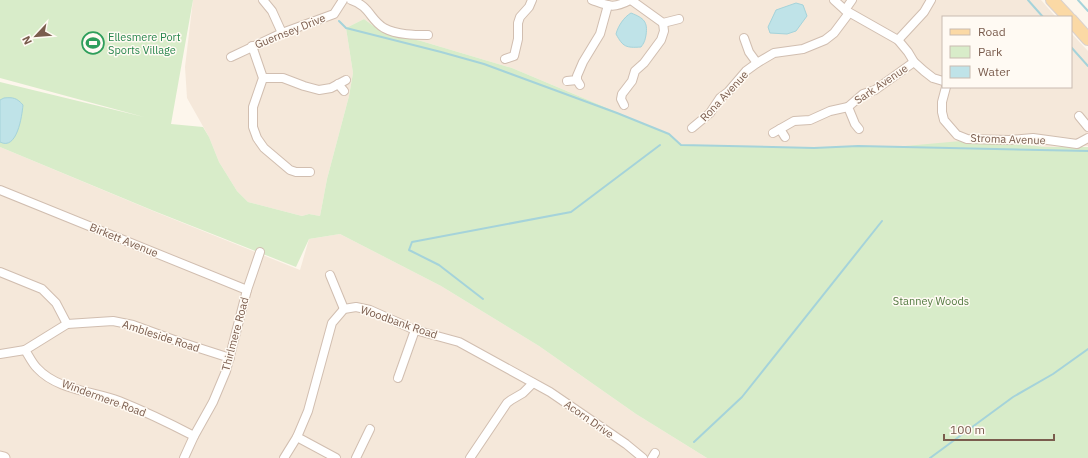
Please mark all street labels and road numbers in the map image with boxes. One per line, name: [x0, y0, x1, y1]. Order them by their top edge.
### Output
street label: Guernsey Drive: [253, 10, 327, 52]
street label: Sark Avenue: [852, 61, 910, 107]
street label: Rona Avenue: [697, 68, 751, 124]
street label: Stroma Avenue: [970, 131, 1046, 147]
street label: Birkett Avenue: [88, 220, 160, 260]
street label: Thirlmere Road: [218, 296, 252, 372]
street label: Woodbank Road: [359, 302, 439, 342]
street label: Ambleside Road: [121, 317, 201, 355]
street label: Windermere Road: [60, 376, 148, 420]
street label: Acorn Drive: [562, 397, 616, 441]

